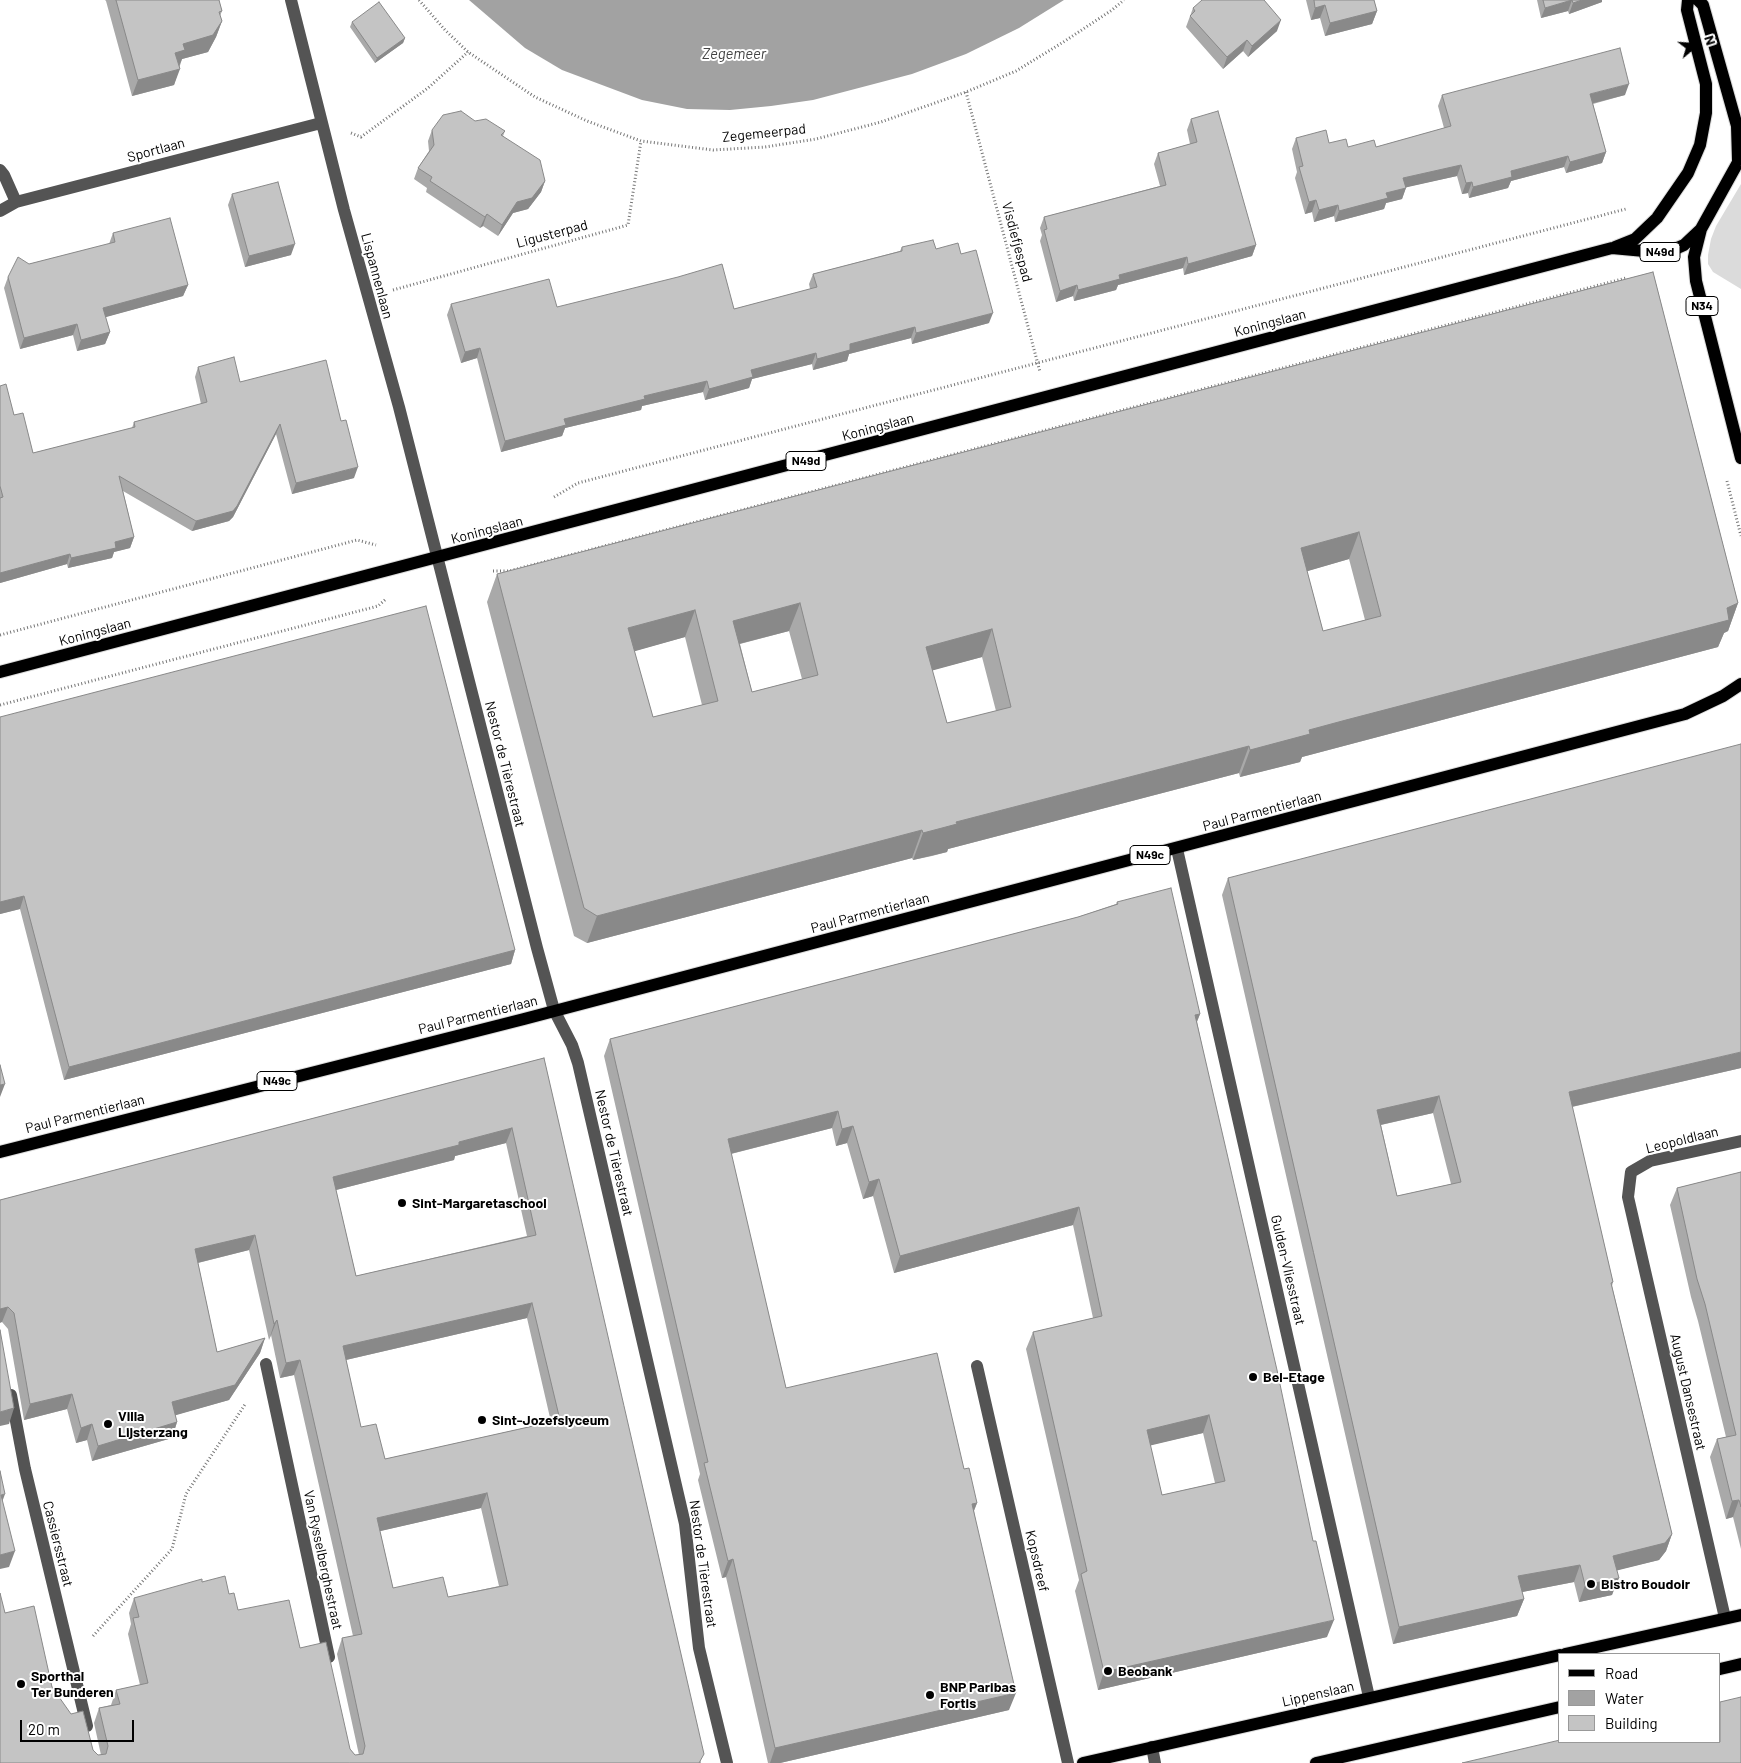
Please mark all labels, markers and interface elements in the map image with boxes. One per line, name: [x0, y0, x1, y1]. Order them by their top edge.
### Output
north arrow: [1671, 20, 1721, 70]
text: N: [1701, 33, 1720, 47]
water label: Zegemeer: [702, 45, 766, 63]
street label: Zegemeerpad: [721, 120, 807, 146]
street label: Sportlaan: [125, 134, 187, 166]
street label: Visdiefjespad: [998, 200, 1036, 284]
street label: Ligusterpad: [514, 216, 590, 252]
street label: Lispannenlaan: [357, 231, 397, 321]
road number: N49d: [1640, 242, 1680, 262]
road number: N34: [1686, 296, 1718, 316]
street label: Koningslaan: [1232, 305, 1308, 341]
street label: Koningslaan: [840, 409, 916, 445]
road number: N49d: [786, 452, 826, 471]
street label: Koningslaan: [449, 512, 525, 548]
street label: Koningslaan: [57, 614, 133, 650]
street label: Nestor de Tièrestraat: [481, 699, 529, 829]
street label: Paul Parmentierlaan: [1201, 787, 1323, 835]
road number: N49c: [1130, 846, 1170, 864]
street label: Paul Parmentierlaan: [809, 889, 931, 937]
street label: Paul Parmentierlaan: [417, 992, 539, 1038]
road number: N49c: [257, 1072, 297, 1090]
street label: Nestor de Tièrestraat: [591, 1088, 637, 1218]
street label: Paul Parmentierlaan: [24, 1091, 146, 1137]
street label: Leopoldlaan: [1644, 1123, 1720, 1157]
place label: Sint-Margaretaschool: [412, 1195, 547, 1211]
marker: Sint-Margaretaschool: [396, 1197, 408, 1209]
street label: Gulden-Vliesstraat: [1267, 1213, 1309, 1327]
street label: August Dansestraat: [1666, 1332, 1710, 1452]
place label: Bel-Etage: [1263, 1369, 1325, 1385]
marker: Bel-Etage: [1247, 1371, 1259, 1383]
place label: Villa Lijsterzang: [118, 1408, 188, 1440]
place label: Sint-Jozefslyceum: [492, 1412, 609, 1428]
marker: Sint-Jozefslyceum: [476, 1414, 488, 1426]
marker: Villa Lijsterzang: [102, 1418, 114, 1430]
street label: Van Rysselberghestraat: [300, 1489, 346, 1631]
street label: Cassiersstraat: [39, 1499, 77, 1589]
street label: Nestor de Tièrestraat: [686, 1499, 720, 1629]
street label: Kopsdreef: [1022, 1528, 1052, 1594]
place label: Bistro Boudoir: [1601, 1576, 1690, 1592]
marker: Bistro Boudoir: [1585, 1578, 1597, 1590]
legend: [1558, 1653, 1721, 1743]
place label: Beobank: [1118, 1663, 1173, 1679]
text: Road: [1605, 1664, 1638, 1682]
marker: Beobank: [1102, 1665, 1114, 1677]
place label: Sporthal Ter Bunderen: [31, 1668, 114, 1700]
marker: Sporthal Ter Bunderen: [15, 1678, 27, 1690]
street label: Lippenslaan: [1280, 1678, 1356, 1710]
place label: BNP Paribas Fortis: [940, 1679, 1016, 1711]
marker: BNP Paribas Fortis: [924, 1689, 936, 1701]
text: Water: [1605, 1689, 1644, 1707]
scale bar: [22, 1710, 136, 1742]
text: Building: [1605, 1714, 1658, 1732]
text: 20 m: [28, 1720, 60, 1738]

